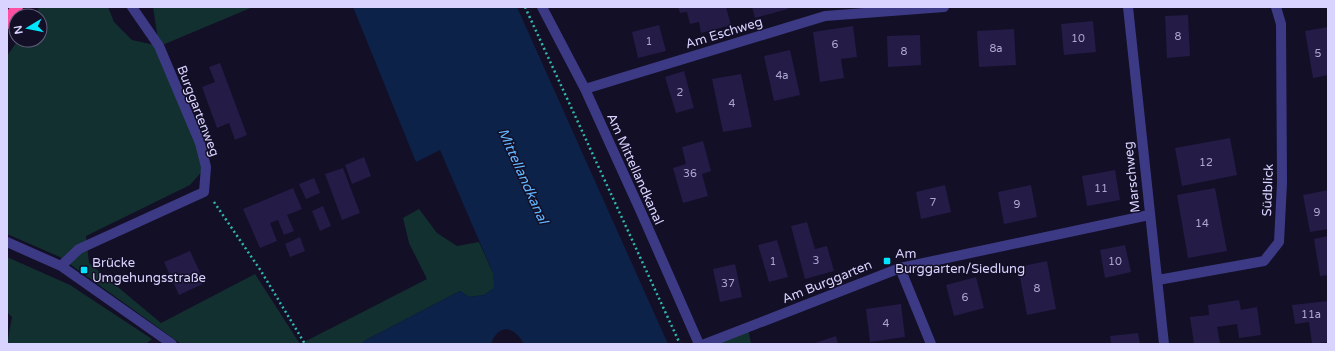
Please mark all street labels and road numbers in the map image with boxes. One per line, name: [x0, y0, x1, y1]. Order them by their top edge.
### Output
street label: Am Eschweg: [683, 14, 765, 52]
street label: Burggartenweg: [173, 63, 223, 159]
street label: Am Mittellandkanal: [603, 111, 667, 227]
street label: Marschweg: [1120, 141, 1144, 213]
street label: Südblick: [1259, 163, 1277, 217]
street label: Am Burggarten: [780, 257, 874, 307]

